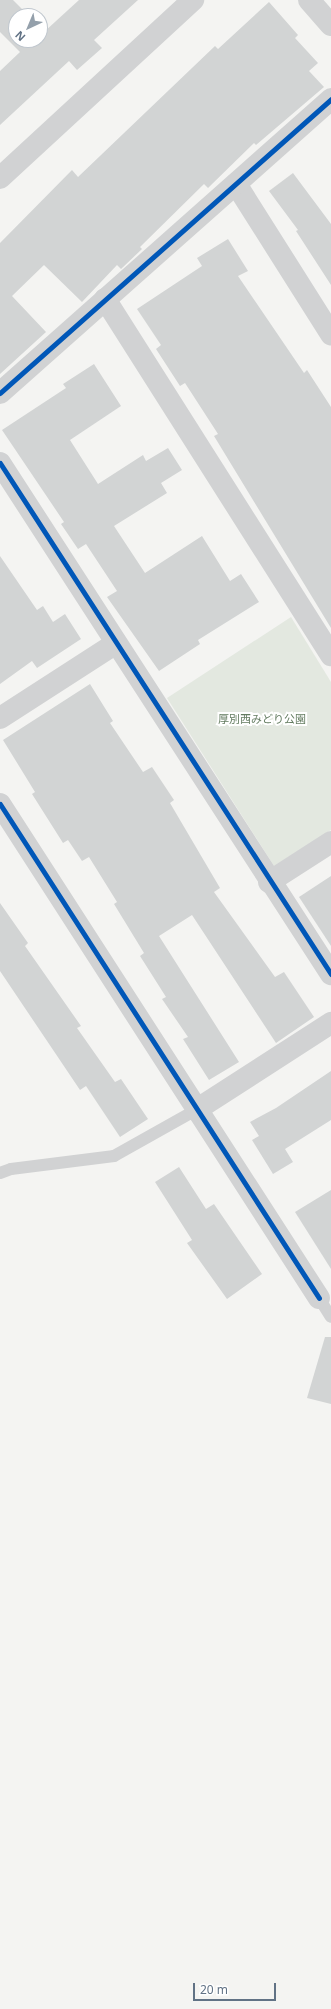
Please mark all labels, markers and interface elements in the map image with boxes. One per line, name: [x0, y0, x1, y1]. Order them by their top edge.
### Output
north arrow: [8, 8, 48, 48]
text: N: [12, 28, 28, 45]
park label: 厚別西みどり公園: [218, 712, 306, 726]
scale bar: [195, 1975, 278, 2001]
text: 20 m: [200, 1981, 228, 1998]

